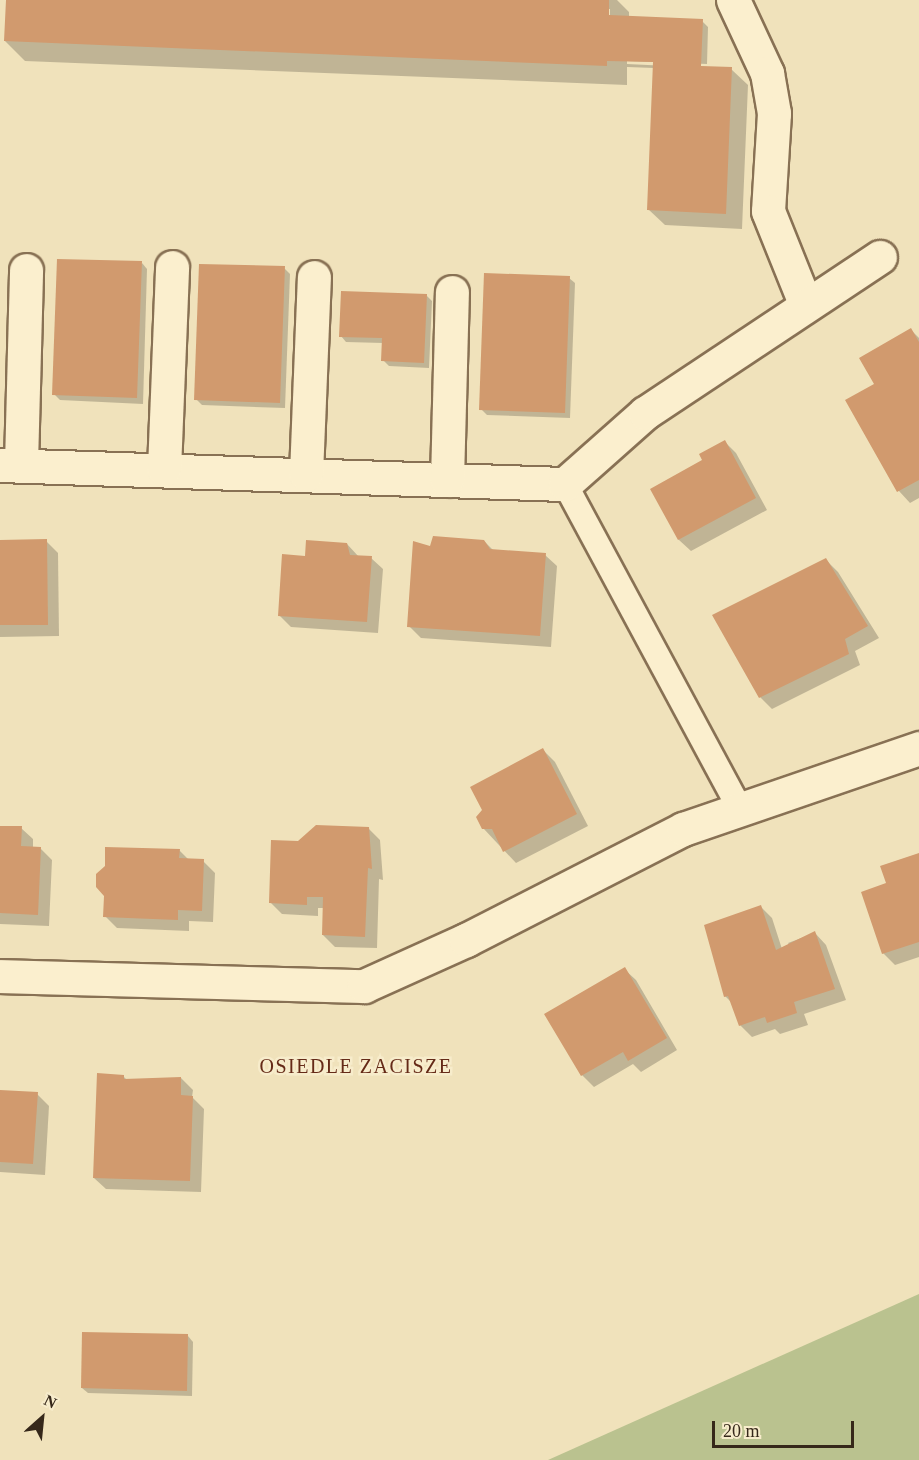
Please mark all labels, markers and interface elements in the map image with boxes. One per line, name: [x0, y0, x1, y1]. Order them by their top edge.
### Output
district label: OSIEDLE ZACISZE: [259, 1054, 453, 1078]
north arrow: [12, 1388, 72, 1448]
text: N: [41, 1391, 59, 1412]
scale bar: [715, 1409, 858, 1447]
text: 20 m: [723, 1421, 760, 1441]

